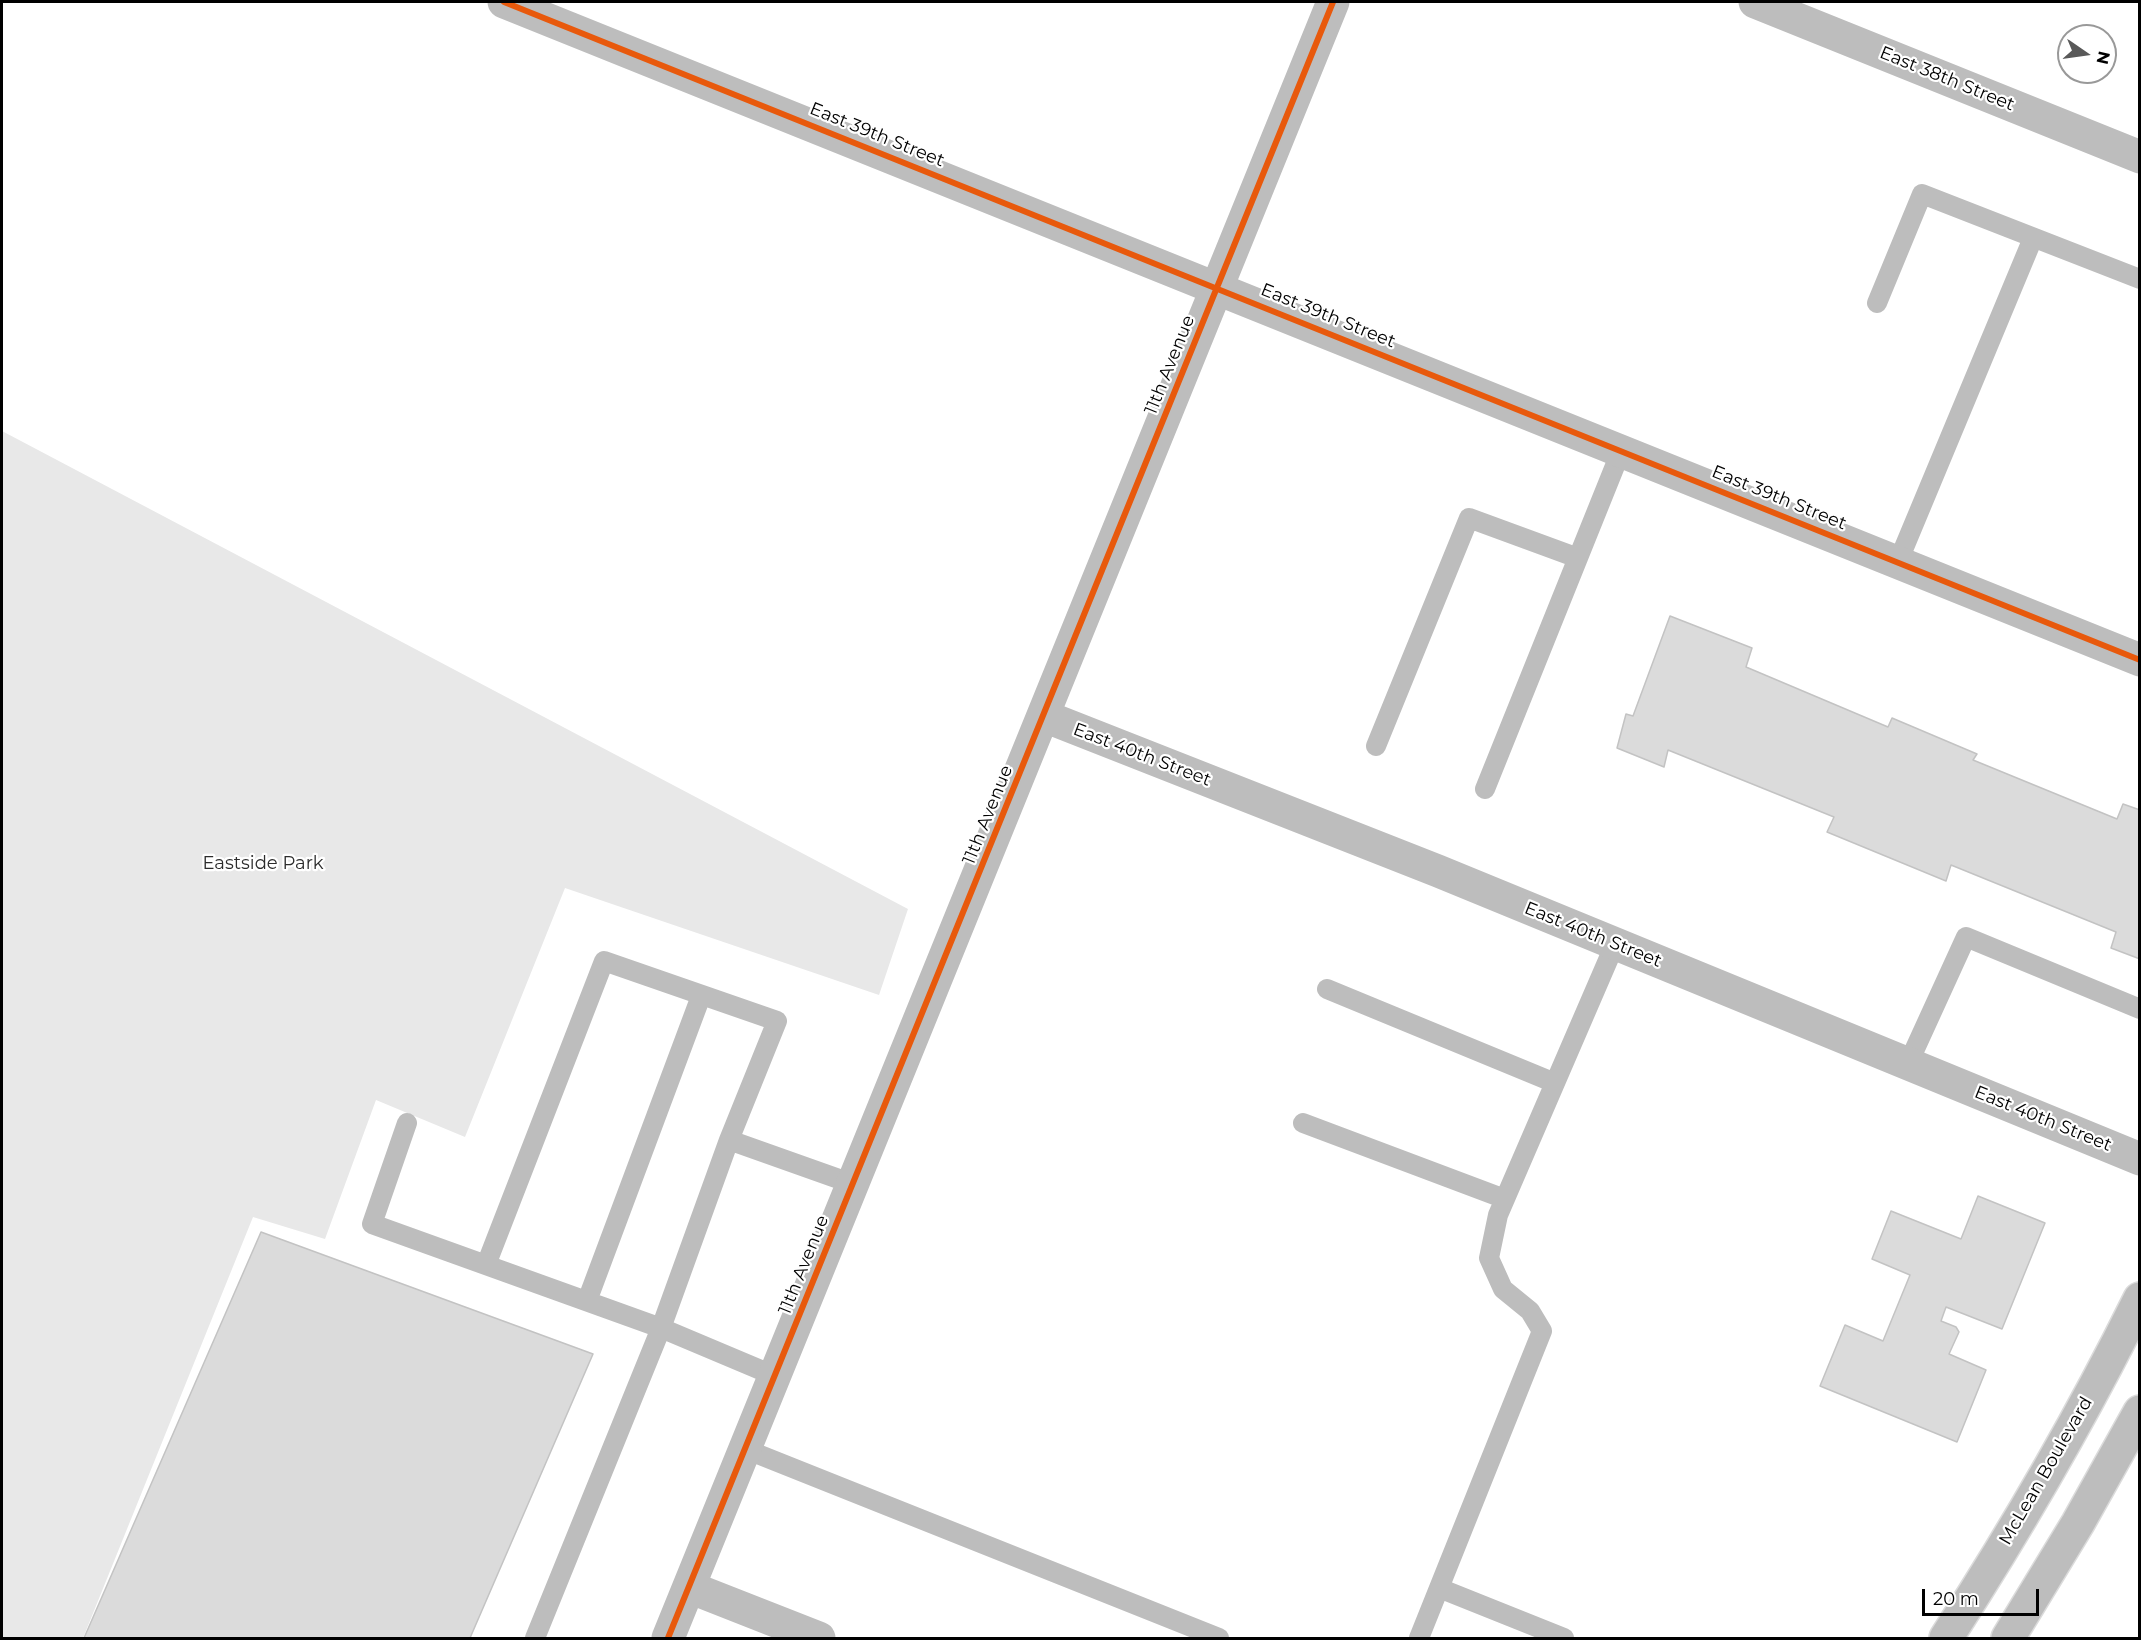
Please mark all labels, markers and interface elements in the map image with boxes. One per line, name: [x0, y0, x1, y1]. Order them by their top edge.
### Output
north arrow: [2057, 24, 2117, 84]
street label: East 38th Street: [1876, 42, 2018, 116]
text: N: [2092, 49, 2114, 66]
street label: East 39th Street: [807, 98, 947, 172]
street label: East 39th Street: [1258, 279, 1398, 353]
street label: 11th Avenue: [1140, 312, 1200, 418]
street label: East 39th Street: [1709, 461, 1849, 535]
street label: East 40th Street: [1070, 719, 1214, 791]
street label: 11th Avenue: [958, 762, 1018, 868]
park label: Eastside Park: [202, 853, 324, 875]
street label: East 40th Street: [1521, 898, 1665, 972]
street label: East 40th Street: [1971, 1082, 2115, 1156]
street label: 11th Avenue: [774, 1212, 834, 1318]
street label: McLean Boulevard: [1995, 1393, 2097, 1549]
scale bar: [1925, 1577, 2042, 1615]
text: 20 m: [1933, 1588, 1979, 1610]

